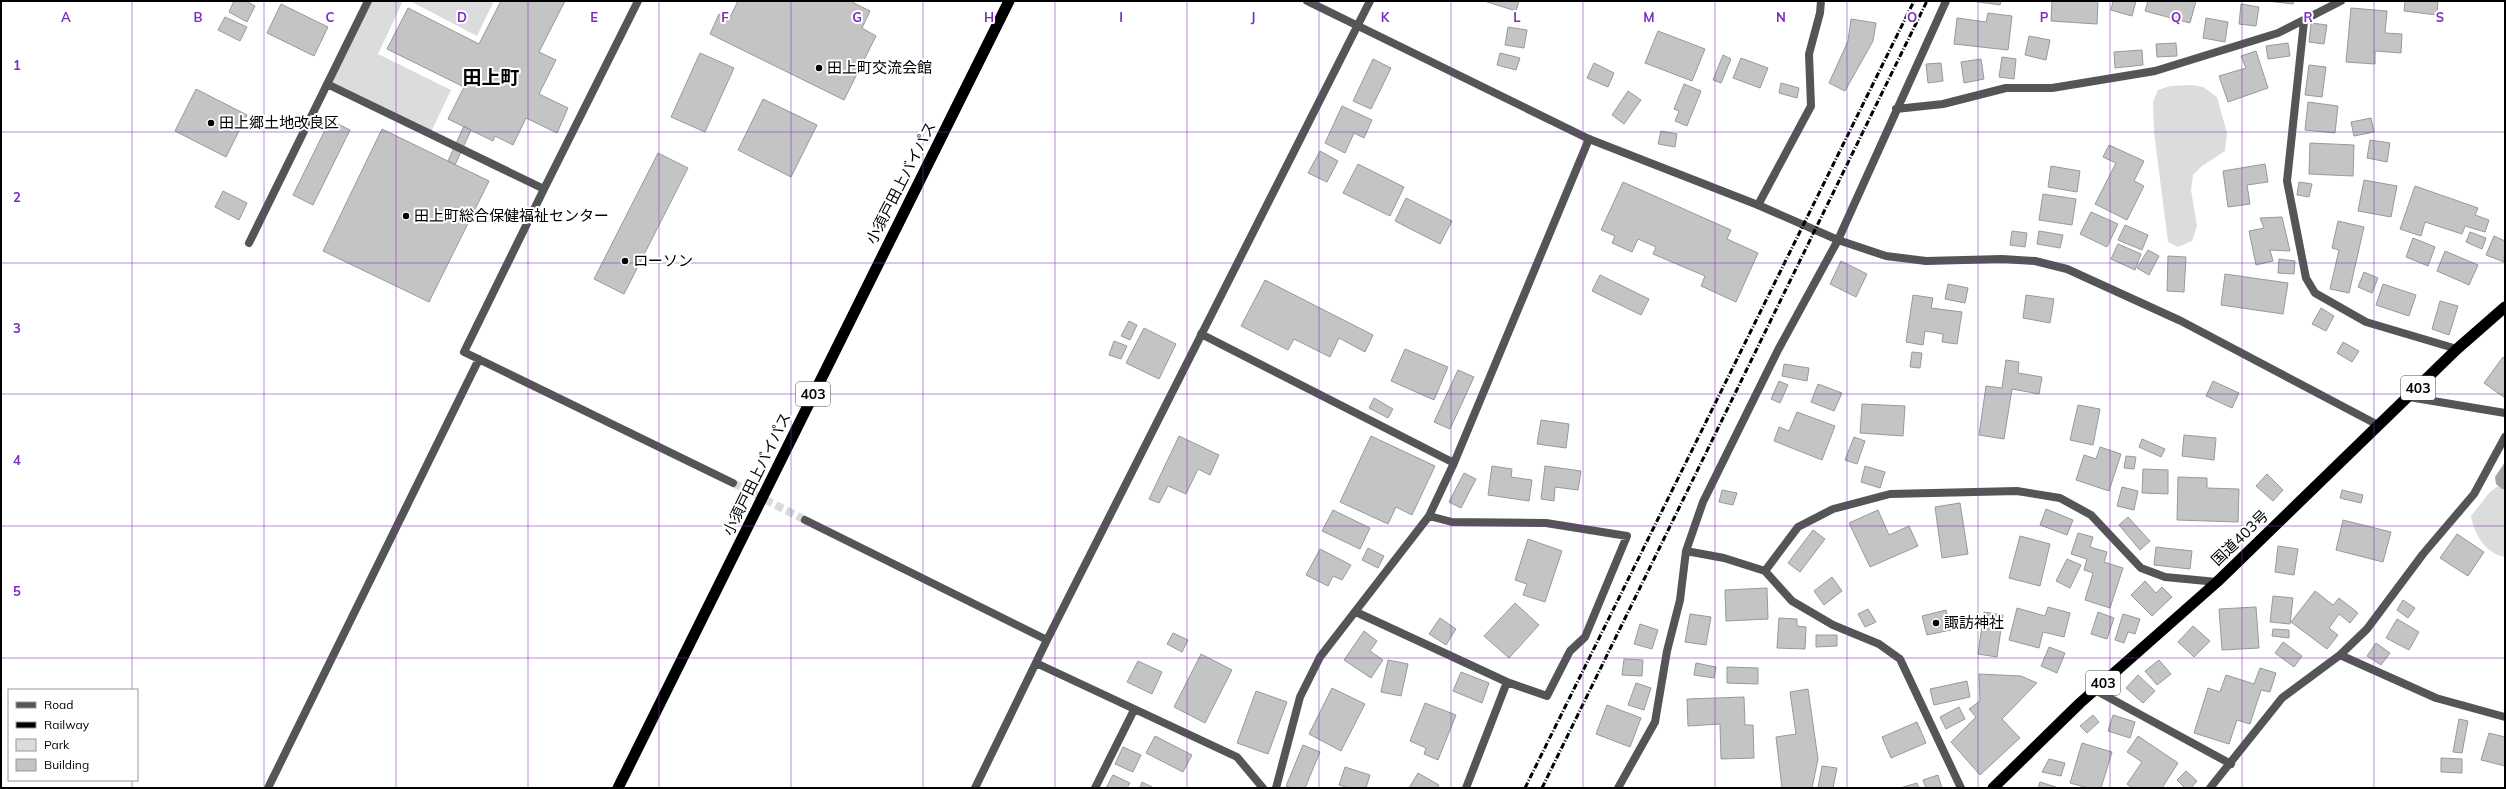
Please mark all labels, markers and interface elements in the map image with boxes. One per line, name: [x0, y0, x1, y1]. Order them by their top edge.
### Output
text: A: [61, 9, 71, 25]
text: B: [194, 9, 203, 25]
text: C: [326, 9, 335, 25]
text: D: [457, 9, 467, 25]
text: E: [590, 9, 598, 25]
text: F: [721, 9, 729, 25]
text: G: [852, 9, 862, 25]
text: H: [984, 9, 994, 25]
text: I: [1119, 9, 1123, 25]
text: J: [1251, 9, 1255, 25]
text: K: [1381, 9, 1391, 25]
text: L: [1513, 9, 1521, 25]
text: M: [1643, 9, 1655, 25]
text: N: [1776, 9, 1786, 25]
text: O: [1907, 9, 1917, 25]
text: P: [2040, 9, 2049, 25]
text: Q: [2171, 9, 2181, 25]
text: R: [2303, 9, 2313, 25]
text: S: [2436, 9, 2444, 25]
text: 1: [13, 57, 21, 73]
place label: 田上町交流会館: [827, 58, 932, 77]
marker: 田上町交流会館: [814, 63, 824, 73]
district label: 田上町: [462, 65, 520, 89]
place label: 田上郷土地改良区: [219, 113, 339, 132]
marker: 田上郷土地改良区: [206, 118, 216, 128]
street label: 小須戸田上バイパス: [862, 118, 940, 247]
text: 2: [13, 189, 21, 205]
place label: 田上町総合保健福祉センター: [414, 206, 609, 225]
marker: 田上町総合保健福祉センター: [401, 211, 411, 221]
place label: ローソン: [633, 251, 693, 270]
marker: ローソン: [620, 256, 630, 266]
text: 3: [13, 320, 21, 336]
road number: 403: [2401, 376, 2435, 400]
road number: 403: [796, 382, 830, 406]
street label: 小須戸田上バイパス: [718, 409, 795, 538]
text: 4: [13, 452, 21, 468]
street label: 国道403号: [2207, 506, 2272, 569]
text: 5: [13, 583, 21, 599]
place label: 諏訪神社: [1944, 613, 2004, 632]
marker: 諏訪神社: [1931, 618, 1941, 628]
road number: 403: [2086, 671, 2120, 695]
legend: [8, 689, 138, 781]
text: Road: [44, 697, 73, 712]
text: Railway: [44, 717, 90, 732]
text: Park: [44, 737, 70, 752]
text: Building: [44, 757, 89, 772]

